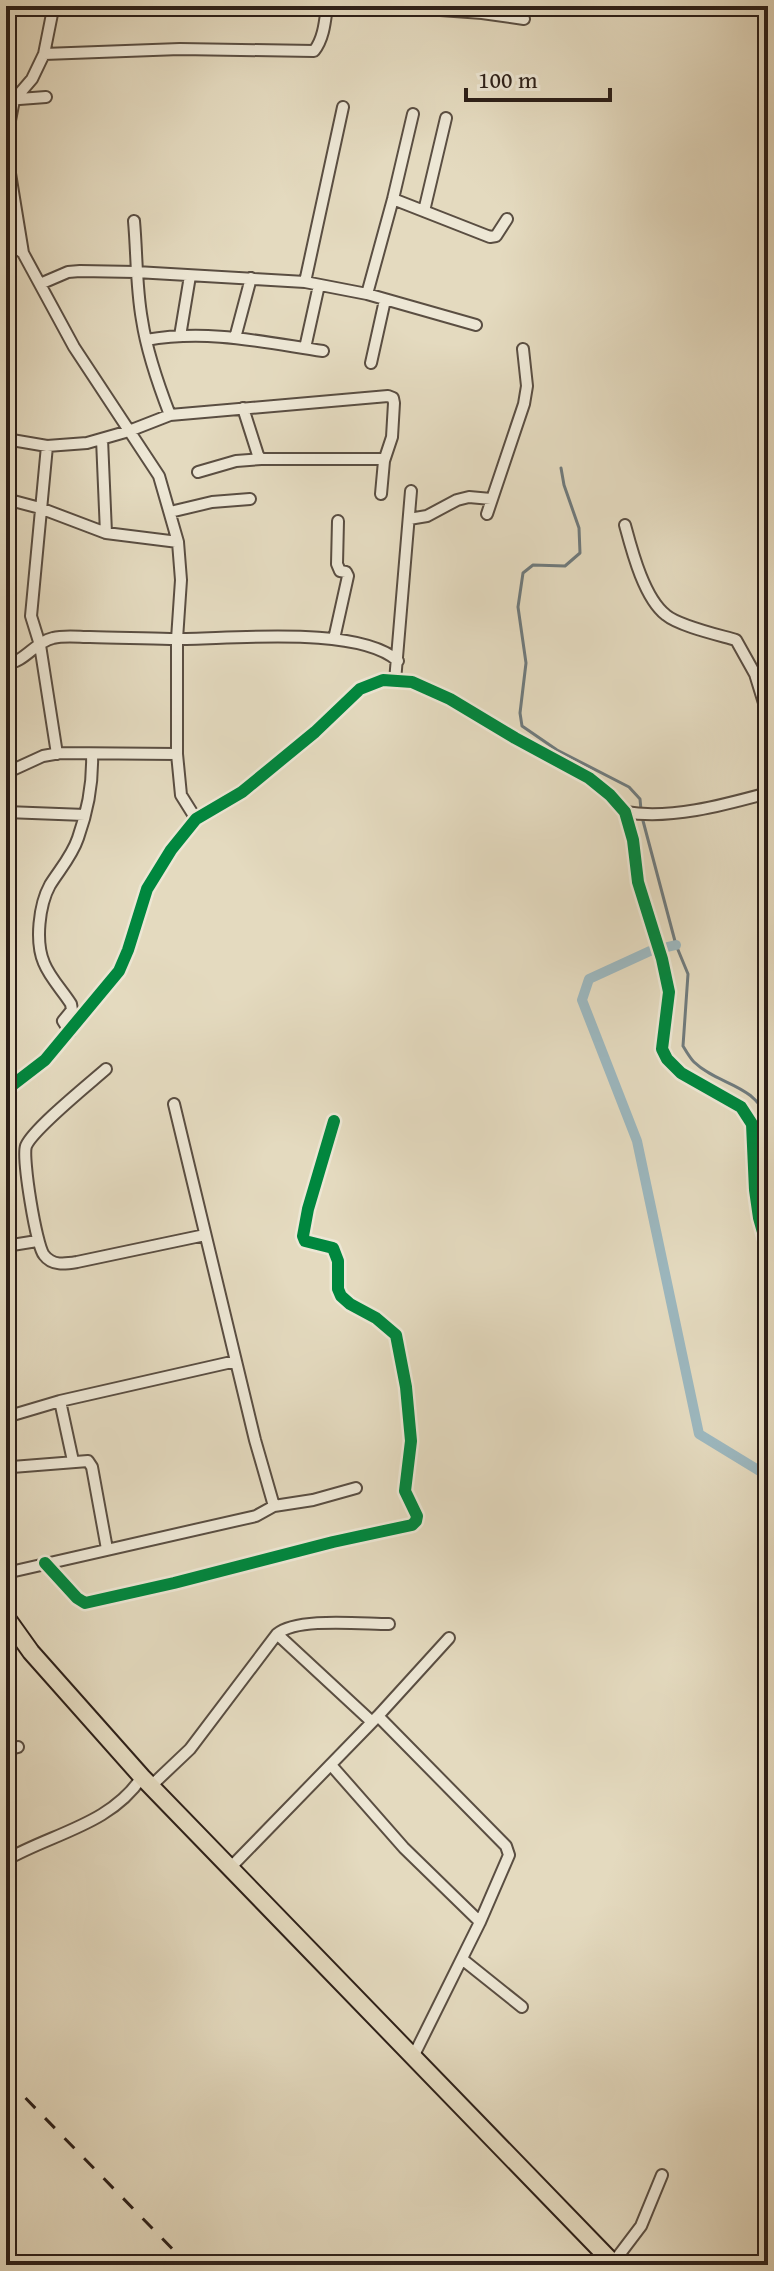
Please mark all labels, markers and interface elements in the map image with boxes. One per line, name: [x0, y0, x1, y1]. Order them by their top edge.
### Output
scale bar: [466, 52, 610, 102]
text: 100 m: [478, 62, 538, 97]

